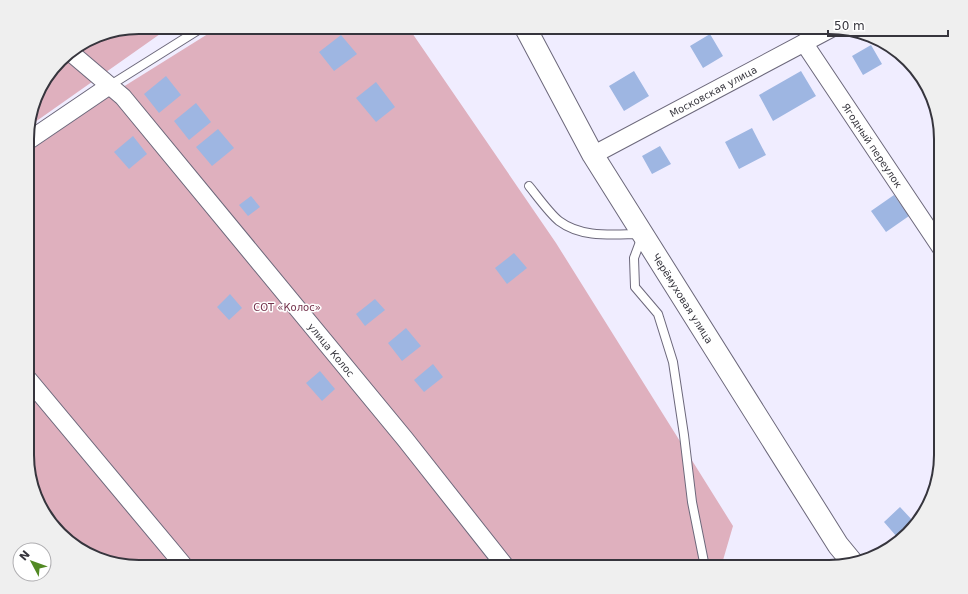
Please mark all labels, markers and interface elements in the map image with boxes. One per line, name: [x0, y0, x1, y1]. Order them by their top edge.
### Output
scale bar: [828, 12, 948, 38]
text: 50 m: [834, 19, 865, 33]
street label: Московская улица: [668, 64, 759, 119]
street label: Ягодный переулок: [840, 101, 904, 190]
street label: Черёмуховая улица: [651, 251, 715, 345]
park label: СОТ «Колос»: [253, 302, 321, 313]
street label: улица Колос: [306, 321, 357, 379]
north arrow: [12, 542, 52, 582]
text: N: [17, 548, 33, 564]

